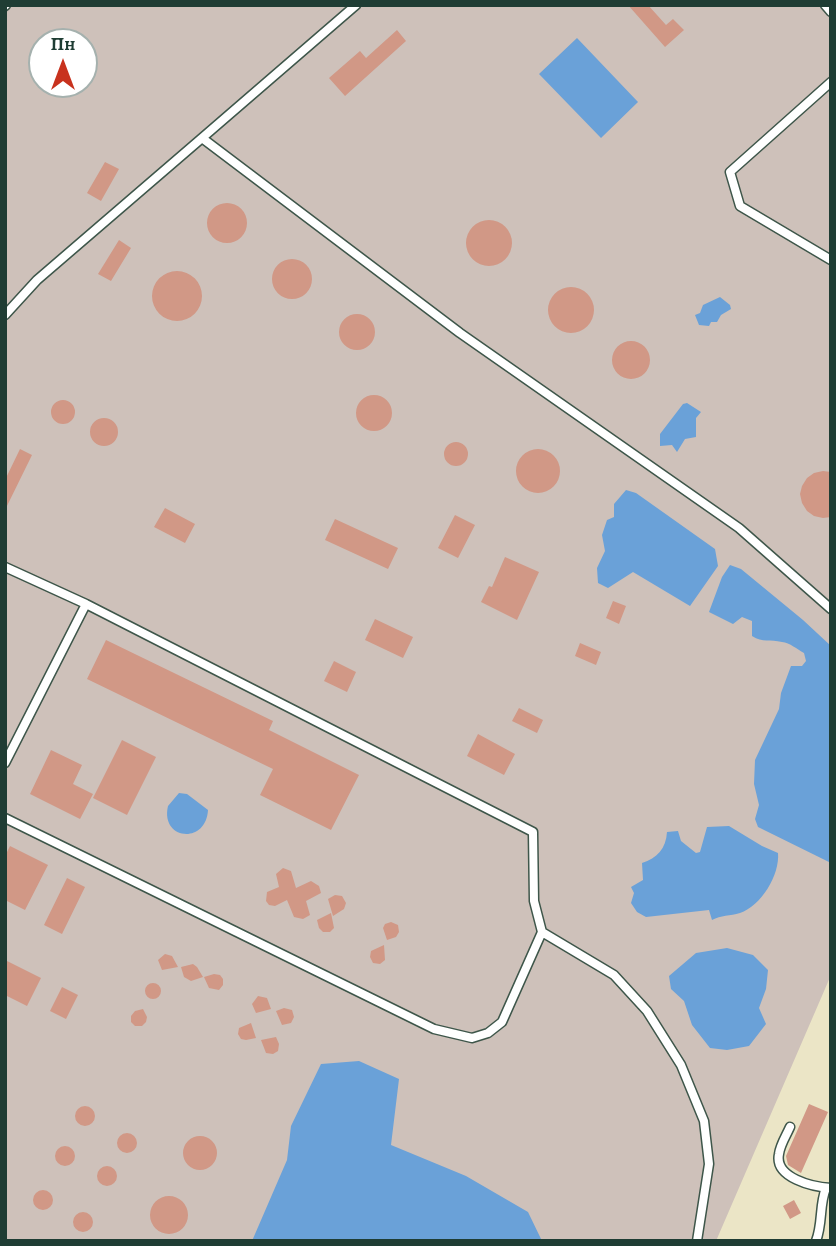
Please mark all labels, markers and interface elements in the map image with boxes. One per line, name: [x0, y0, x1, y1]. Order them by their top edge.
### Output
north arrow: [28, 28, 98, 98]
text: Пн: [51, 31, 75, 57]

